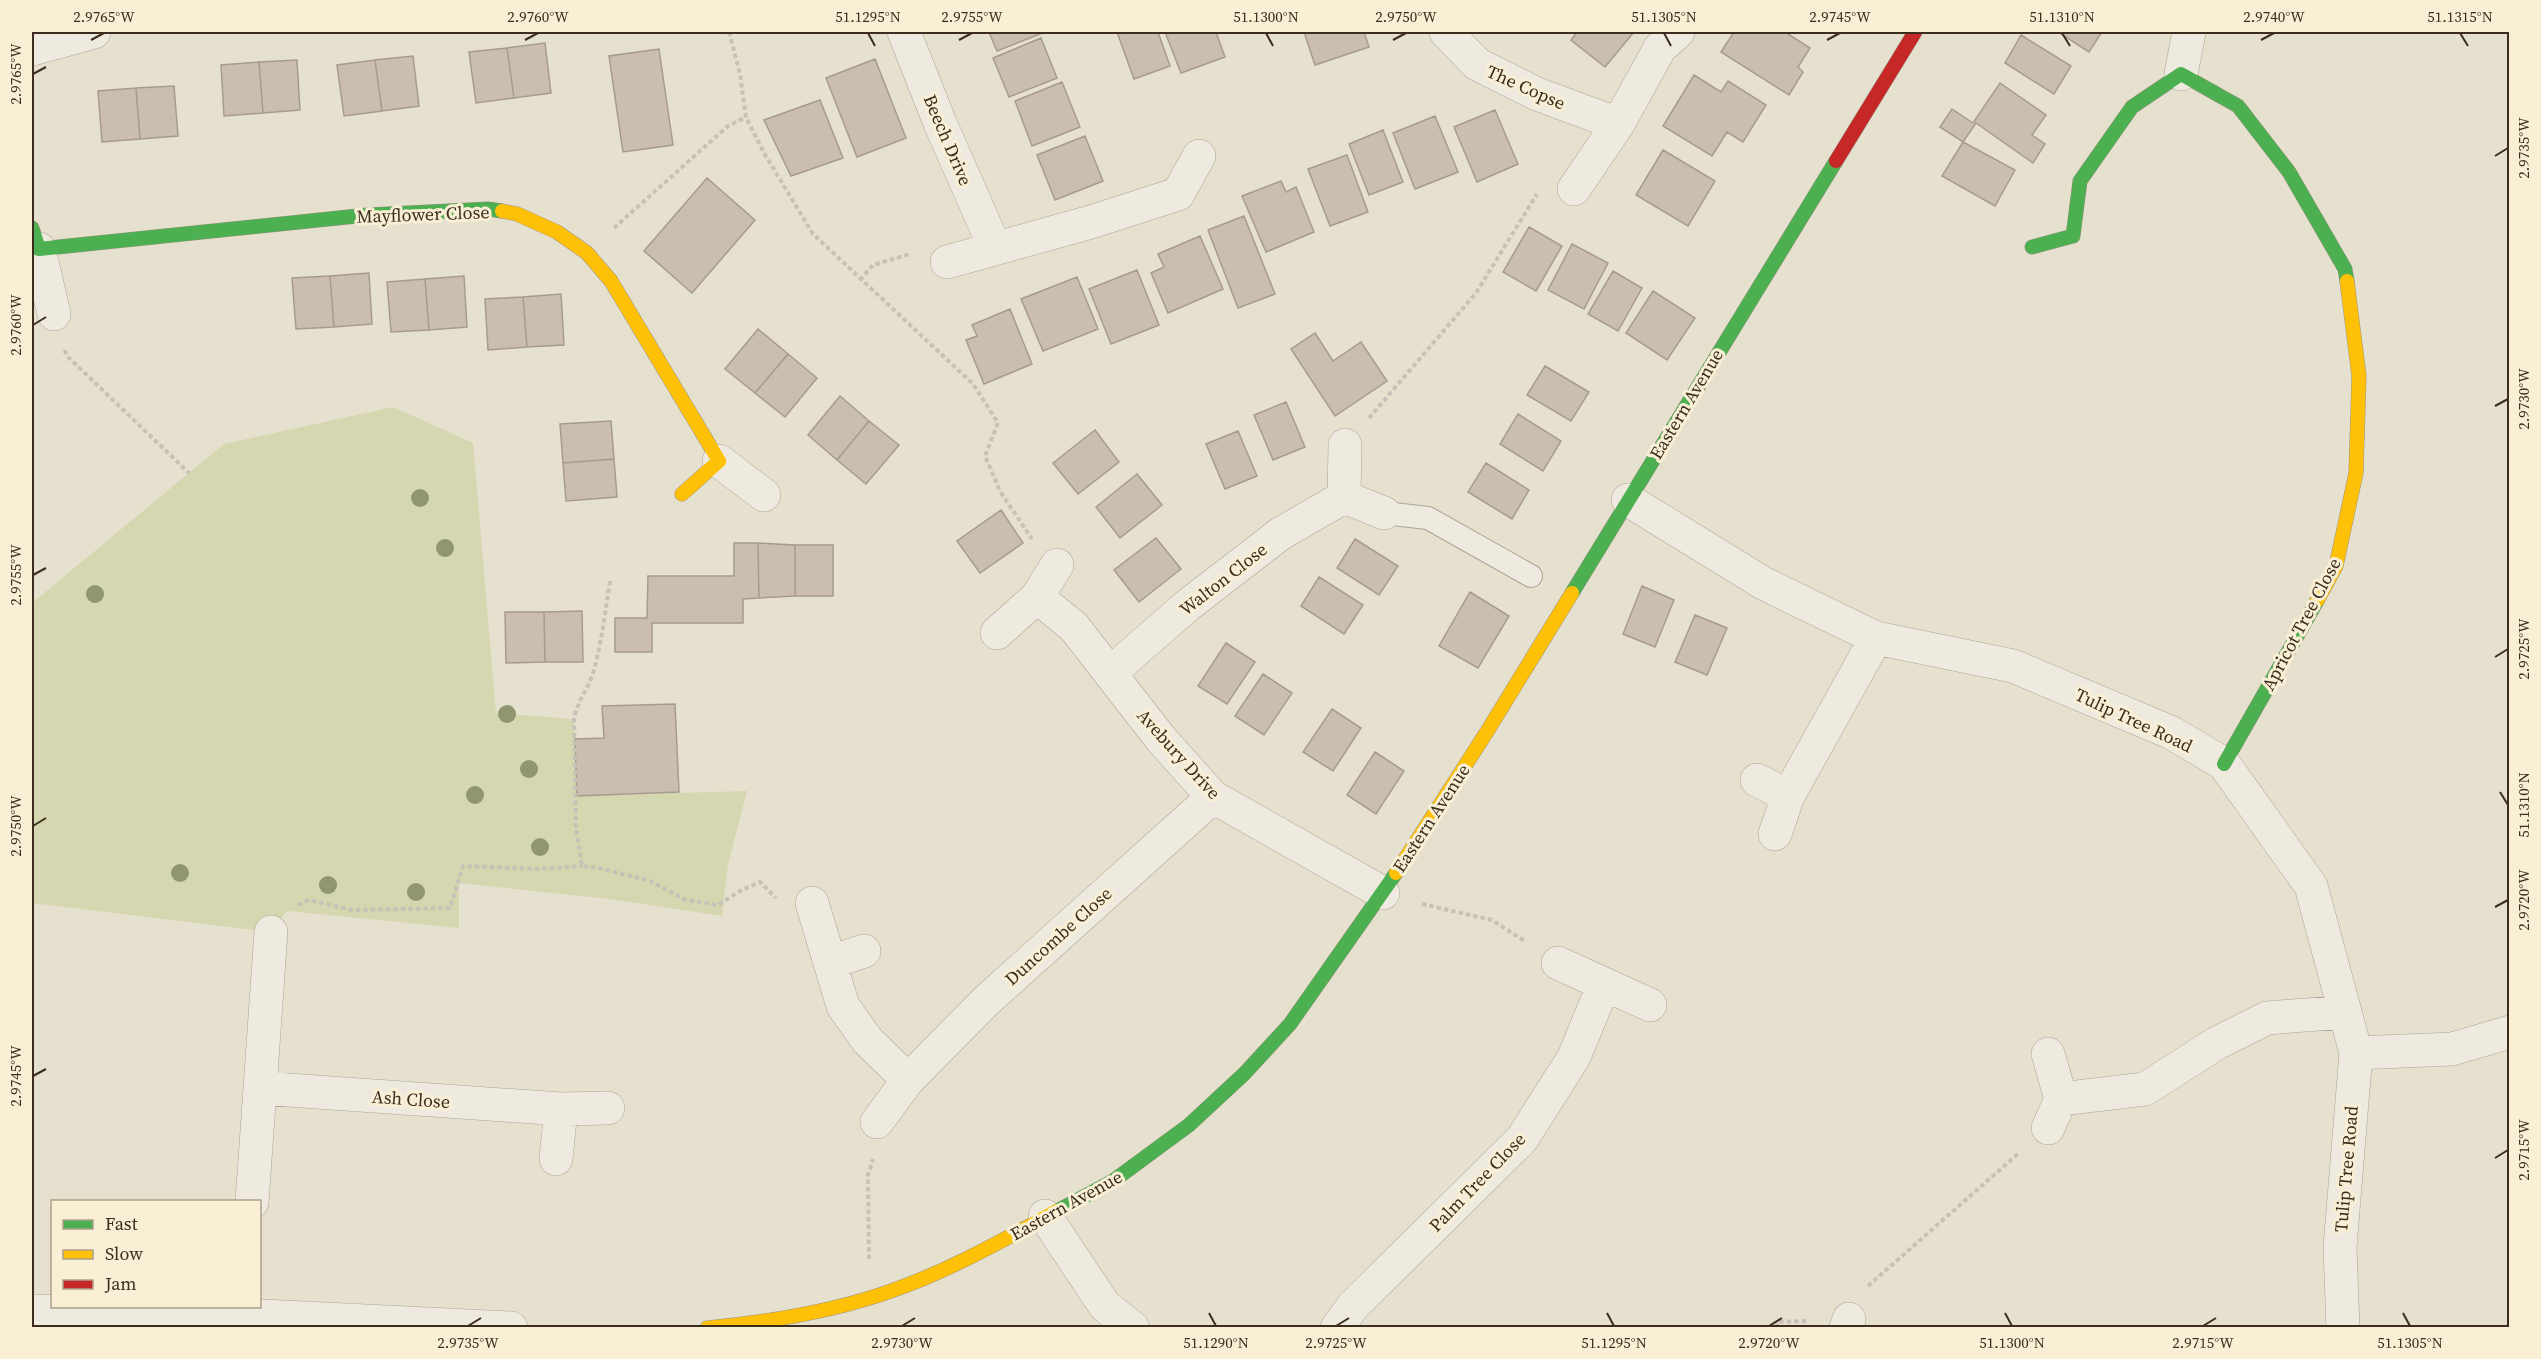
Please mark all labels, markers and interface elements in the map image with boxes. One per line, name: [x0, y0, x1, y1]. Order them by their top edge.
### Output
text: 2.9765°W: [73, 6, 135, 27]
text: 2.9760°W: [507, 6, 569, 27]
text: 51.1295°N: [835, 6, 901, 27]
text: 2.9755°W: [941, 6, 1003, 27]
text: 51.1300°N: [1233, 6, 1299, 27]
text: 2.9750°W: [1375, 6, 1437, 27]
text: 51.1305°N: [1631, 6, 1697, 27]
text: 2.9745°W: [1809, 6, 1871, 27]
text: 51.1310°N: [2029, 6, 2095, 27]
text: 2.9740°W: [2243, 6, 2305, 27]
text: 51.1315°N: [2427, 6, 2493, 27]
text: 2.9765°W: [5, 43, 26, 105]
street label: The Copse: [1483, 59, 1569, 115]
street label: Beech Drive: [918, 91, 978, 189]
text: 2.9735°W: [2513, 117, 2534, 179]
street label: Mayflower Close: [356, 199, 490, 229]
text: 2.9760°W: [5, 294, 26, 356]
street label: Eastern Avenue: [1643, 344, 1729, 464]
text: 2.9730°W: [2513, 368, 2534, 430]
street label: Walton Close: [1174, 537, 1272, 621]
text: 2.9755°W: [5, 544, 26, 606]
street label: Apricot Tree Close: [2255, 553, 2347, 695]
text: 2.9725°W: [2513, 618, 2534, 680]
street label: Tulip Tree Road: [2071, 682, 2197, 758]
street label: Avebury Drive: [1132, 703, 1226, 805]
street label: Eastern Avenue: [1387, 759, 1475, 877]
text: 51.1310°N: [2513, 772, 2534, 838]
text: 2.9750°W: [5, 795, 26, 857]
text: 2.9720°W: [2513, 869, 2534, 931]
street label: Duncombe Close: [999, 881, 1117, 991]
text: 2.9745°W: [5, 1045, 26, 1107]
street label: Ash Close: [371, 1084, 451, 1114]
street label: Tulip Tree Road: [2328, 1105, 2364, 1233]
text: 2.9715°W: [2513, 1119, 2534, 1181]
street label: Palm Tree Close: [1423, 1127, 1531, 1237]
street label: Eastern Avenue: [1005, 1164, 1127, 1246]
legend: [51, 1200, 261, 1308]
text: Fast: [105, 1211, 138, 1236]
text: Slow: [105, 1241, 143, 1266]
text: Jam: [104, 1271, 137, 1296]
text: 2.9735°W: [437, 1332, 499, 1353]
text: 2.9730°W: [871, 1332, 933, 1353]
text: 51.1290°N: [1183, 1332, 1249, 1353]
text: 2.9725°W: [1305, 1332, 1367, 1353]
text: 51.1295°N: [1581, 1332, 1647, 1353]
text: 2.9720°W: [1738, 1332, 1800, 1353]
text: 51.1300°N: [1979, 1332, 2045, 1353]
text: 2.9715°W: [2172, 1332, 2234, 1353]
text: 51.1305°N: [2377, 1332, 2443, 1353]

